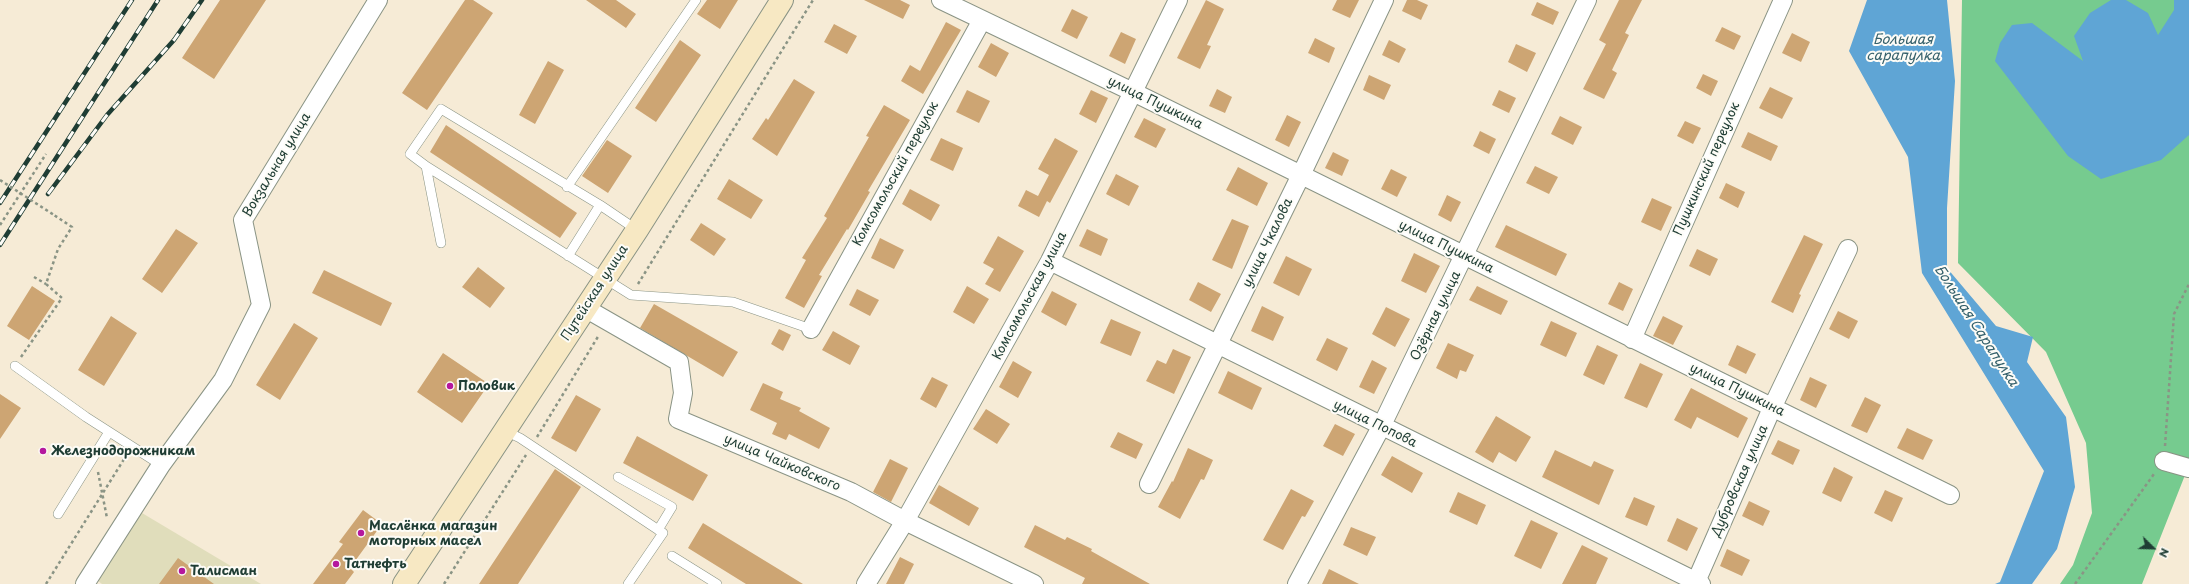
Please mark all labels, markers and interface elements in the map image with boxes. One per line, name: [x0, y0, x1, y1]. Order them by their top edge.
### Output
water label: Большая сарапулка: [1866, 32, 1940, 64]
street label: улица Пушкина: [1105, 73, 1205, 133]
street label: Комсомольский переулок: [850, 99, 942, 249]
street label: Пушкинский переулок: [1671, 100, 1743, 238]
street label: Вокзальная улица: [240, 110, 314, 220]
street label: улица Чкалова: [1240, 196, 1296, 290]
street label: улица Пушкина: [1396, 217, 1496, 277]
street label: Комсомольская улица: [990, 229, 1070, 363]
street label: Путейская улица: [558, 242, 632, 344]
water label: Большая Сарапулка: [1930, 262, 2022, 390]
street label: Озёрная улица: [1408, 269, 1464, 363]
street label: улица Пушкина: [1687, 360, 1787, 420]
place label: Половик: [458, 378, 515, 394]
marker: Половик: [445, 381, 455, 391]
street label: улица Попова: [1331, 397, 1419, 451]
street label: Дубровская улица: [1708, 423, 1772, 539]
street label: улица Чайковского: [721, 431, 843, 495]
place label: Железнодорожникам: [51, 443, 195, 459]
marker: Железнодорожникам: [38, 446, 48, 456]
place label: Маслёнка магазин моторных масел: [369, 518, 497, 549]
marker: Маслёнка магазин моторных масел: [356, 528, 366, 538]
north arrow: [2133, 528, 2173, 568]
text: N: [2155, 546, 2174, 560]
place label: Татнефть: [344, 556, 407, 572]
marker: Татнефть: [331, 559, 341, 569]
place label: Талисман: [190, 563, 257, 579]
marker: Талисман: [177, 566, 187, 576]

